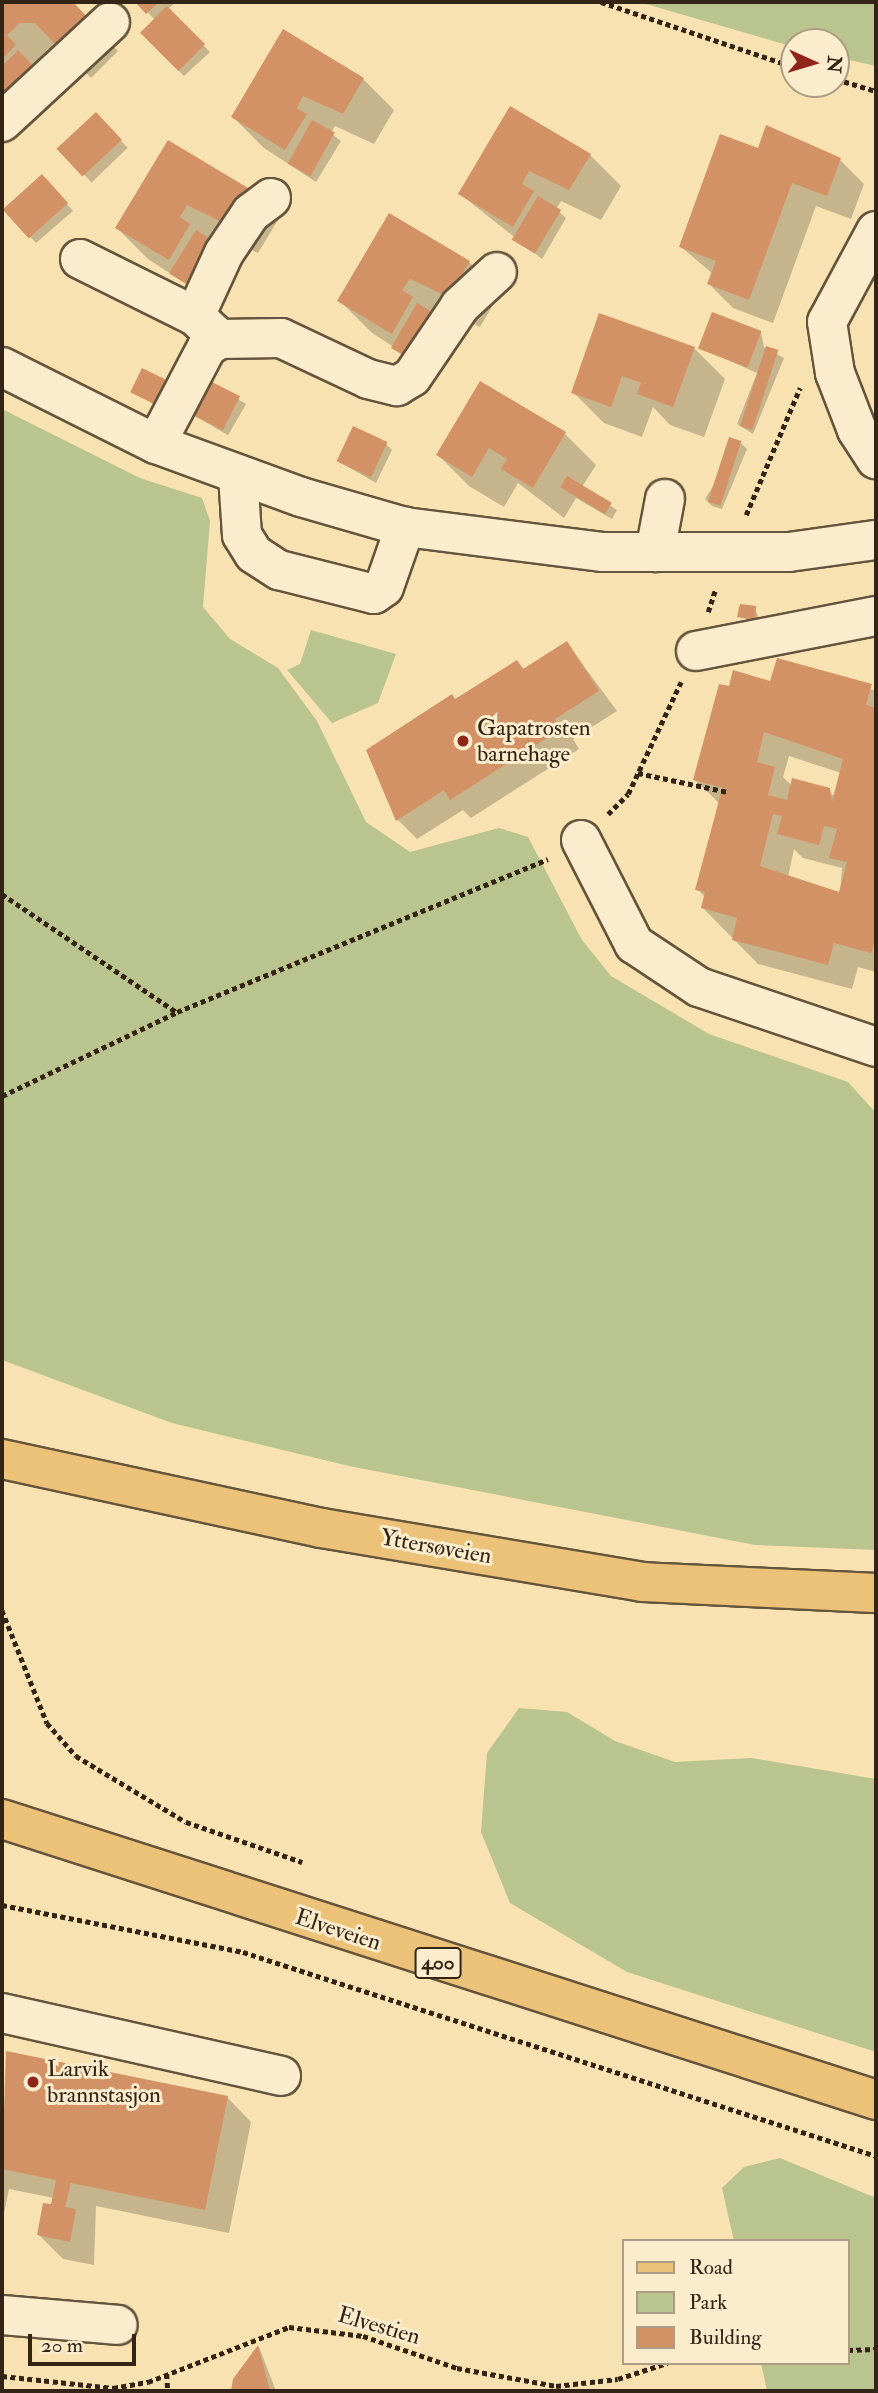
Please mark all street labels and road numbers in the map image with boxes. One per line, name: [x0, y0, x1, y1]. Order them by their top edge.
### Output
street label: Yttersøveien: [378, 1524, 494, 1570]
street label: Elveveien: [292, 1903, 384, 1957]
road number: 400: [414, 1946, 462, 1980]
street label: Elvestien: [335, 2301, 423, 2351]

